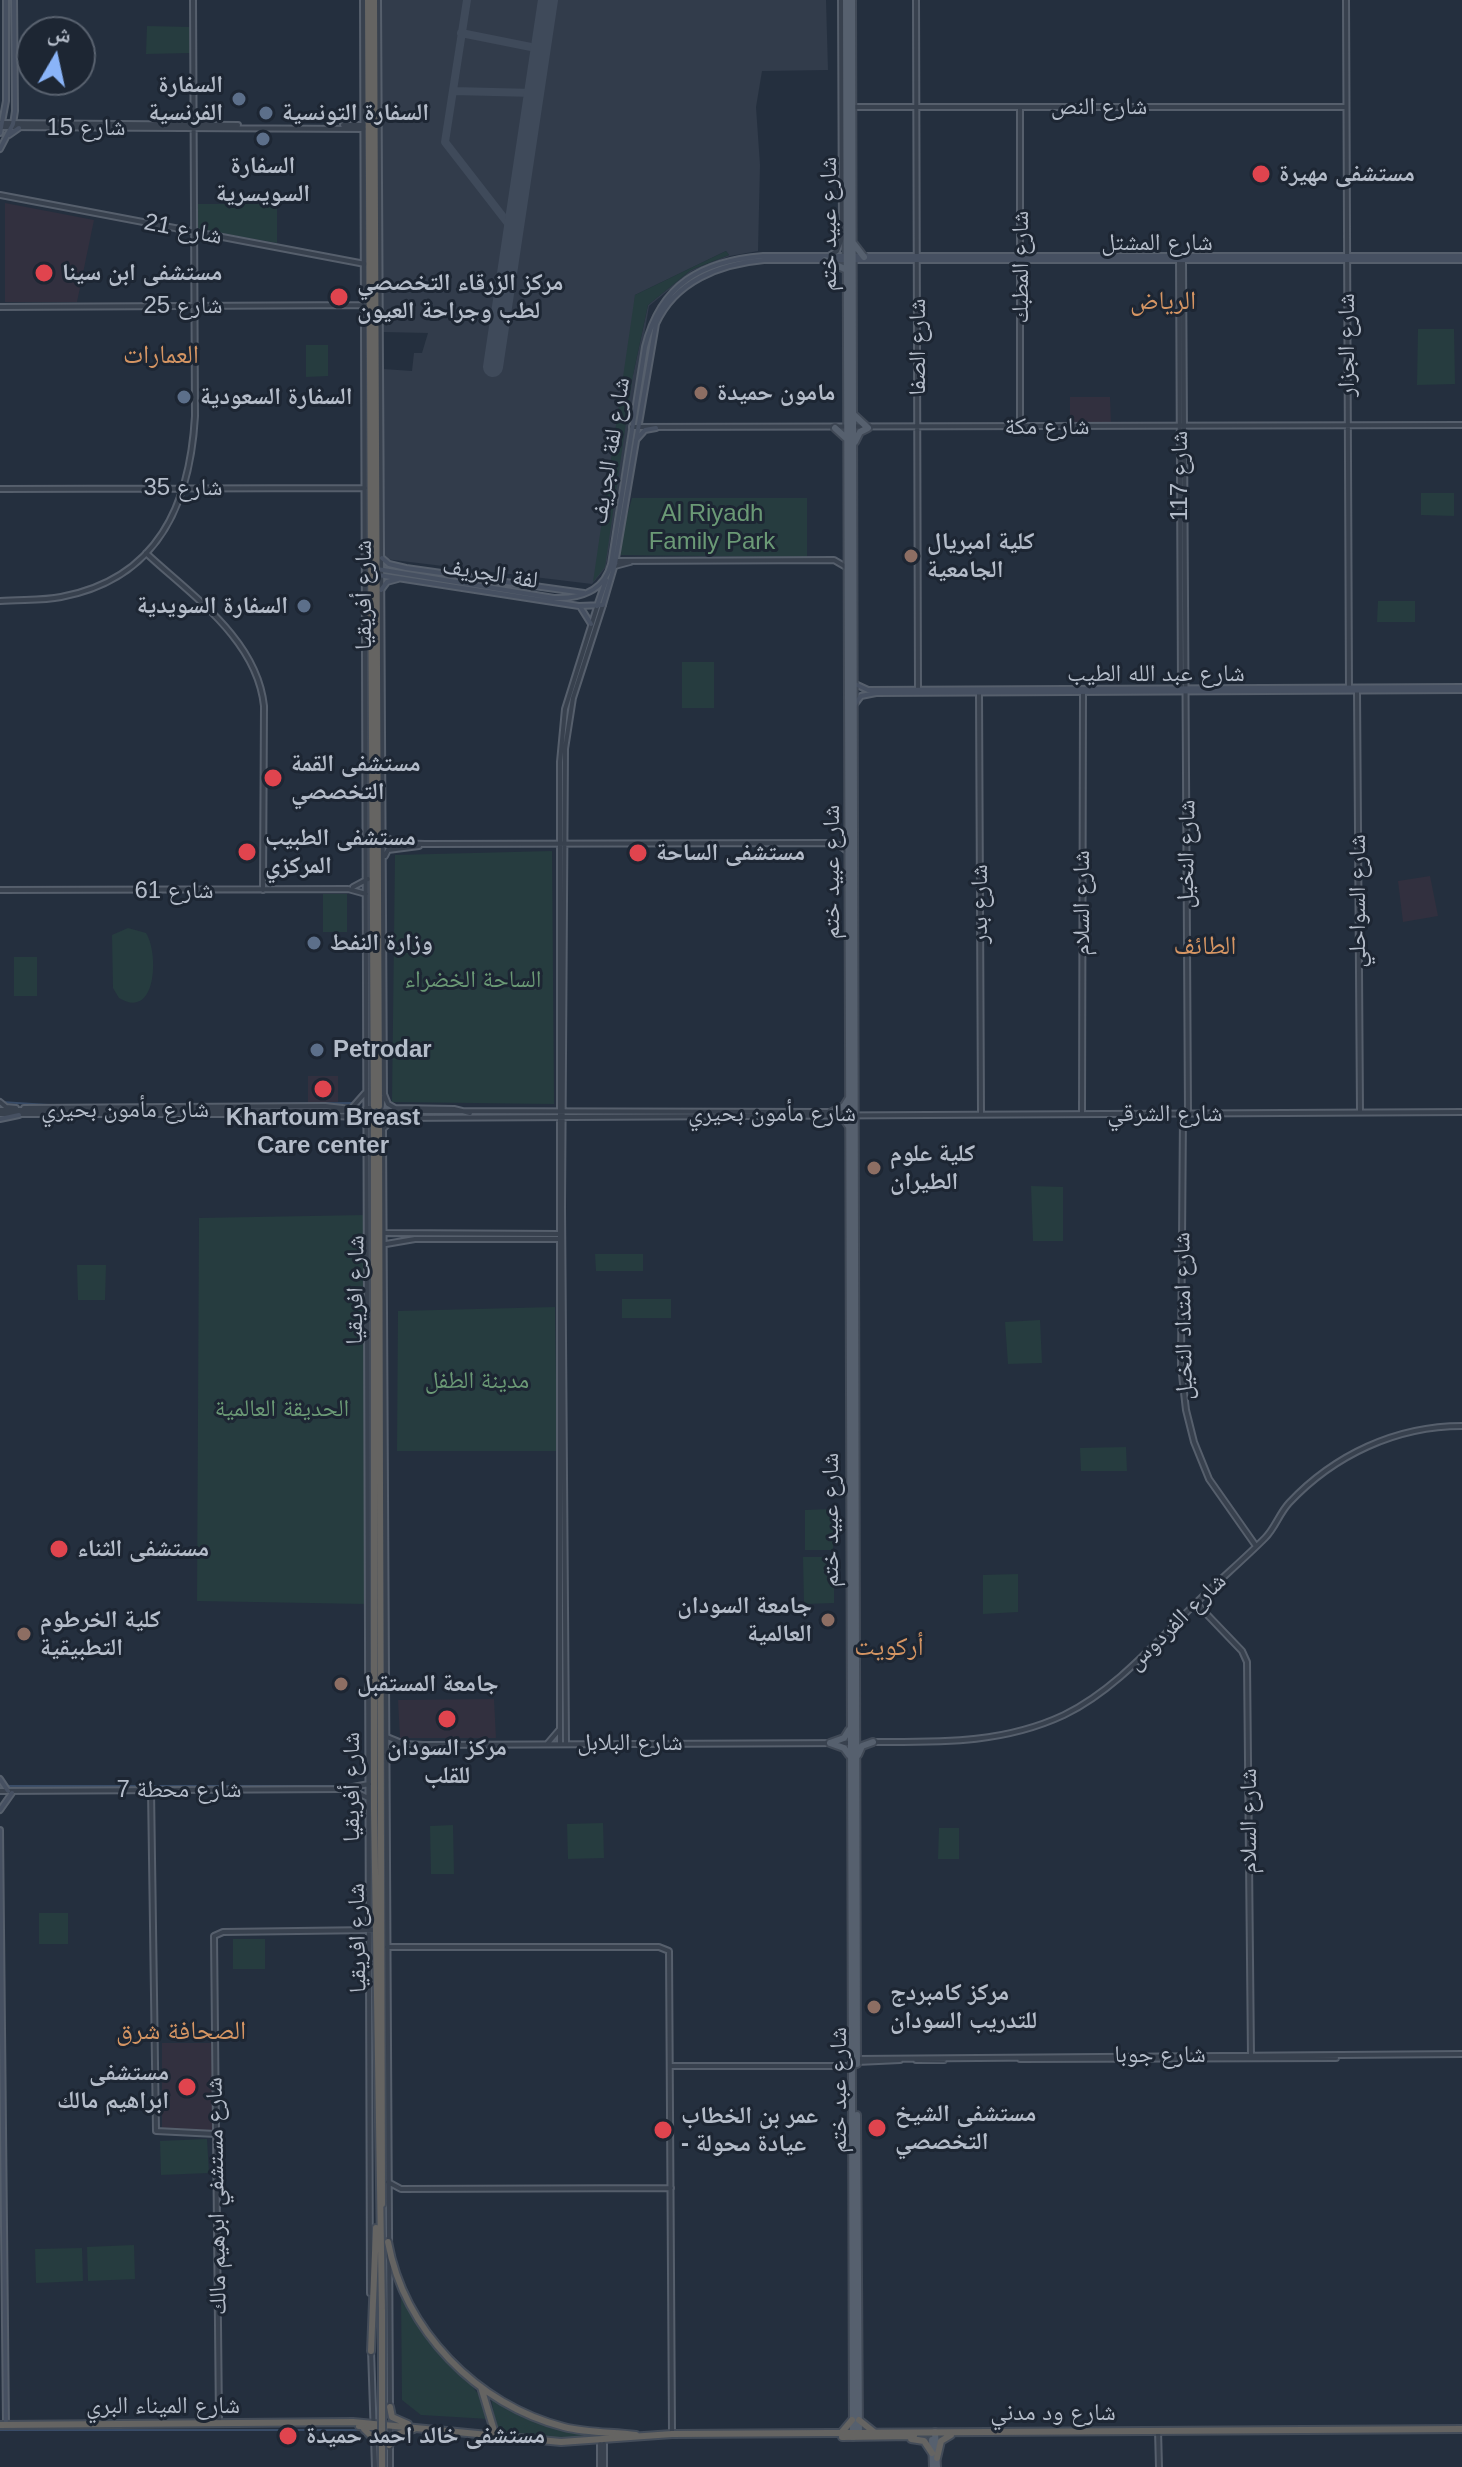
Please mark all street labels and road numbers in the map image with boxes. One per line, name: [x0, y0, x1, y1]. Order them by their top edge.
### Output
street label: شارع النص: [1051, 93, 1147, 121]
street label: شارع 15: [47, 114, 125, 142]
street label: شارع عبيد ختم: [815, 157, 843, 291]
street label: شارع 21: [141, 208, 225, 252]
street label: شارع المطبك: [1007, 211, 1035, 323]
street label: شارع المشتل: [1101, 229, 1213, 257]
street label: شارع 25: [144, 292, 222, 320]
street label: شارع الجزار: [1333, 293, 1361, 397]
street label: شارع الصفا: [904, 298, 932, 396]
street label: شارع لفة الجريف: [585, 375, 637, 527]
street label: شارع مكة: [1004, 413, 1090, 441]
street label: شارع 117: [1166, 431, 1194, 521]
street label: شارع 35: [144, 474, 222, 502]
street label: شارع أفريقيا: [350, 540, 378, 650]
street label: لفة الجريف: [440, 552, 540, 596]
street label: شارع عبد الله الطيب: [1067, 660, 1245, 688]
street label: شارع النخيل: [1172, 799, 1202, 909]
street label: شارع عبيد ختم: [818, 805, 846, 939]
street label: شارع السواحلي: [1344, 834, 1372, 968]
street label: شارع السلام: [1068, 850, 1096, 956]
street label: شارع بدر: [966, 864, 994, 944]
street label: شارع 61: [135, 877, 213, 905]
street label: شارع مأمون بحيري: [41, 1096, 209, 1124]
street label: شارع مأمون بحيري: [688, 1100, 856, 1128]
street label: شارع الشرقي: [1107, 1100, 1223, 1128]
street label: شارع امتداد النخيل: [1168, 1232, 1200, 1400]
street label: شارع افريقيا: [341, 1235, 371, 1345]
street label: شارع عبيد ختم: [817, 1453, 845, 1587]
street label: شارع الفردوس: [1121, 1567, 1233, 1677]
street label: شارع البلابل: [577, 1729, 683, 1757]
street label: شارع أفريقيا: [338, 1732, 366, 1842]
street label: شارع السلام: [1235, 1768, 1263, 1874]
street label: شارع محطة 7: [116, 1776, 242, 1804]
street label: شارع افريقيا: [343, 1883, 373, 1993]
street label: شارع عبد ختم: [825, 2027, 853, 2153]
street label: شارع جوبا: [1114, 2041, 1206, 2069]
street label: شارع مستشفي ابرهيم مالك: [201, 2077, 233, 2315]
street label: شارع الميناء البري: [86, 2392, 240, 2420]
street label: شارع ود مدني: [990, 2399, 1116, 2427]

